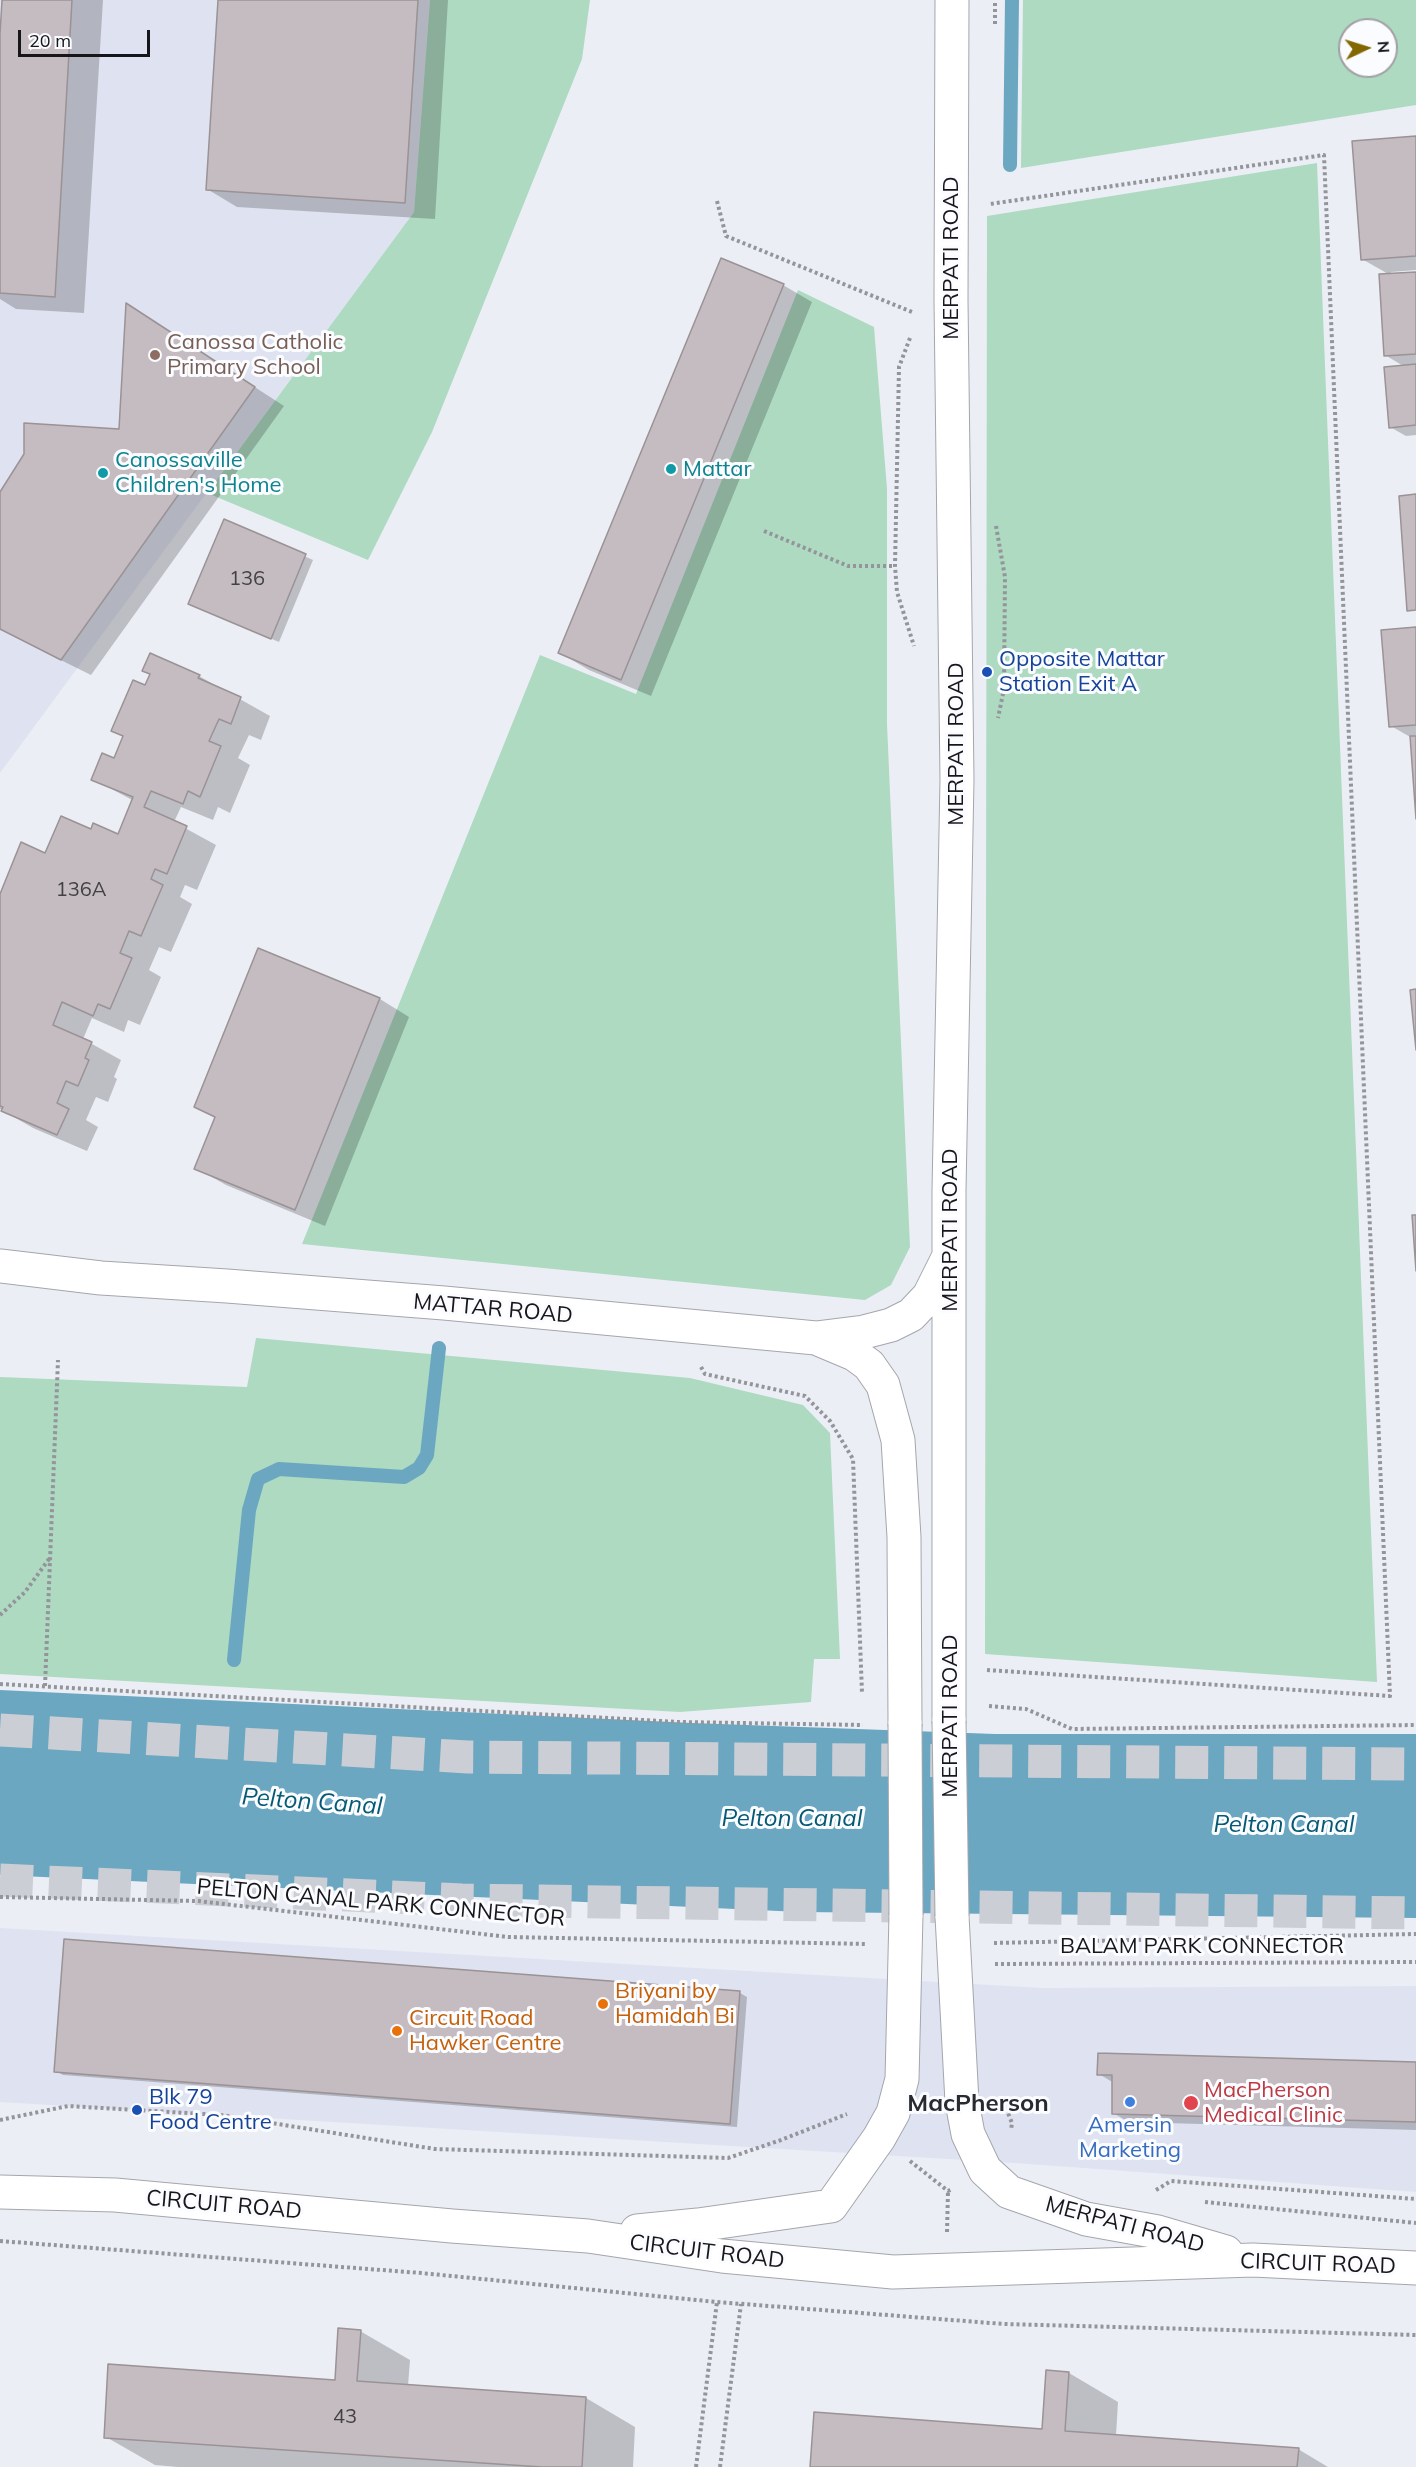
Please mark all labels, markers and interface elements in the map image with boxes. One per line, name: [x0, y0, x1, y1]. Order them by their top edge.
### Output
scale bar: [21, 18, 153, 56]
north arrow: [1338, 18, 1398, 78]
text: 20 m: [29, 29, 71, 52]
text: N: [1374, 40, 1394, 54]
street label: MERPATI ROAD: [938, 176, 964, 340]
place label: Canossa Catholic Primary School: [167, 329, 344, 380]
marker: Canossa Catholic Primary School: [148, 348, 162, 362]
place label: Canossaville Children's Home: [115, 447, 282, 499]
place label: Mattar: [683, 456, 751, 482]
marker: Mattar: [664, 462, 678, 476]
marker: Canossaville Children's Home: [96, 466, 110, 480]
house number: 136: [229, 567, 265, 591]
place label: Opposite Mattar Station Exit A: [999, 646, 1165, 698]
street label: MERPATI ROAD: [943, 662, 969, 826]
marker: Opposite Mattar Station Exit A: [980, 665, 994, 679]
house number: 136A: [56, 878, 106, 902]
street label: MERPATI ROAD: [937, 1148, 963, 1312]
street label: MATTAR ROAD: [412, 1289, 574, 1329]
street label: MERPATI ROAD: [937, 1634, 963, 1798]
water label: Pelton Canal: [241, 1783, 383, 1821]
water label: Pelton Canal: [722, 1805, 862, 1833]
water label: Pelton Canal: [1214, 1811, 1354, 1839]
street label: PELTON CANAL PARK CONNECTOR: [196, 1874, 566, 1932]
street label: BALAM PARK CONNECTOR: [1060, 1933, 1344, 1959]
place label: Briyani by Hamidah Bi: [615, 1978, 735, 2030]
marker: Briyani by Hamidah Bi: [596, 1997, 610, 2011]
place label: Circuit Road Hawker Centre: [409, 2005, 561, 2056]
marker: Circuit Road Hawker Centre: [390, 2024, 404, 2038]
place label: MacPherson Medical Clinic: [1204, 2077, 1343, 2128]
place label: Blk 79 Food Centre: [149, 2084, 272, 2136]
district label: MacPherson: [907, 2090, 1049, 2118]
marker: MacPherson Medical Clinic: [1182, 2094, 1200, 2112]
marker: Amersin Marketing: [1123, 2095, 1137, 2109]
marker: Blk 79 Food Centre: [130, 2103, 144, 2117]
place label: Amersin Marketing: [1079, 2112, 1181, 2164]
street label: CIRCUIT ROAD: [145, 2185, 303, 2225]
street label: MERPATI ROAD: [1043, 2191, 1207, 2259]
street label: CIRCUIT ROAD: [628, 2229, 786, 2275]
street label: CIRCUIT ROAD: [1240, 2248, 1396, 2280]
house number: 43: [333, 2405, 357, 2429]

